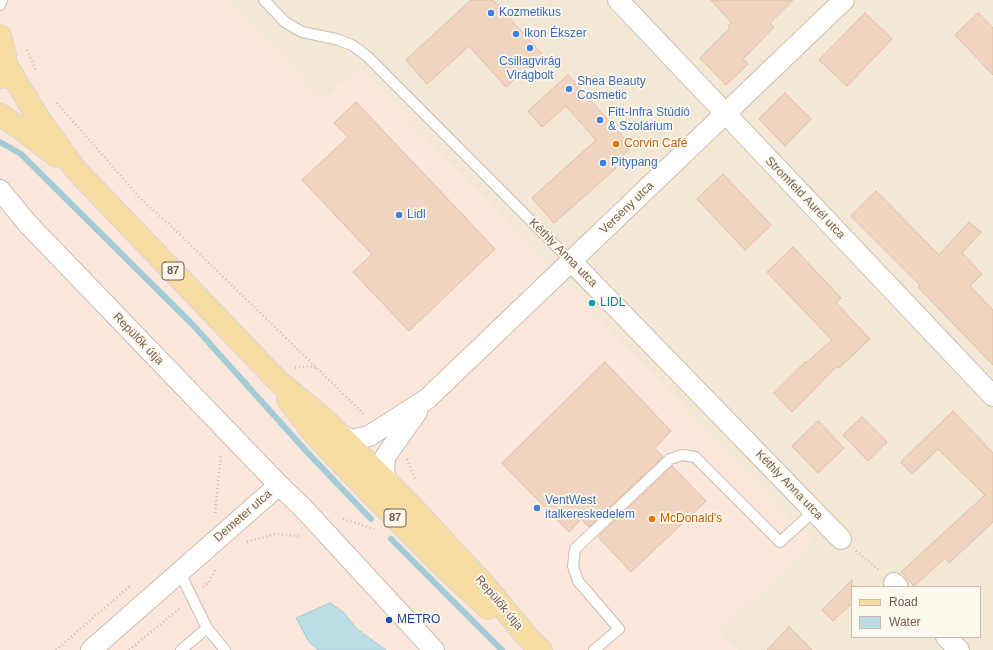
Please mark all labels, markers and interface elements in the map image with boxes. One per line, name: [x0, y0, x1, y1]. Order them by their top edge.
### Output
place label: Kozmetikus: [499, 6, 561, 20]
marker: Kozmetikus: [486, 8, 496, 18]
place label: Ikon Ékszer: [524, 27, 587, 41]
marker: Ikon Ékszer: [511, 29, 521, 39]
marker: Csillagvirág Virágbolt: [525, 43, 535, 53]
place label: Csillagvirág Virágbolt: [499, 55, 561, 83]
place label: Shea Beauty Cosmetic: [577, 75, 646, 103]
marker: Shea Beauty Cosmetic: [564, 84, 574, 94]
place label: Fitt-Infra Stúdió & Szolárium: [608, 106, 690, 134]
marker: Fitt-Infra Stúdió & Szolárium: [595, 115, 605, 125]
place label: Corvin Café: [624, 137, 687, 151]
marker: Corvin Café: [611, 139, 621, 149]
street label: Stromfeld Aurél utca: [762, 154, 848, 242]
place label: Pitypang: [611, 156, 658, 170]
marker: Pitypang: [598, 158, 608, 168]
street label: Verseny utca: [597, 179, 657, 237]
place label: Lidl: [407, 208, 426, 222]
marker: Lidl: [394, 210, 404, 220]
street label: Kéthly Anna utca: [526, 216, 600, 290]
road number: 87: [162, 262, 184, 280]
place label: LIDL: [600, 296, 625, 310]
marker: LIDL: [587, 298, 597, 308]
street label: Repülők útja: [110, 310, 166, 368]
street label: Kéthly Anna utca: [752, 447, 826, 523]
street label: Demeter utca: [211, 487, 275, 545]
place label: VentWest italkereskedelem: [545, 494, 635, 522]
marker: VentWest italkereskedelem: [532, 503, 542, 513]
road number: 87: [384, 509, 406, 527]
place label: McDonald's: [660, 512, 722, 526]
marker: McDonald's: [647, 514, 657, 524]
street label: Repülők útja: [472, 573, 526, 633]
legend: [851, 586, 981, 638]
text: Road: [889, 595, 918, 609]
place label: METRO: [397, 613, 440, 627]
marker: METRO: [384, 615, 394, 625]
text: Water: [889, 615, 921, 629]

